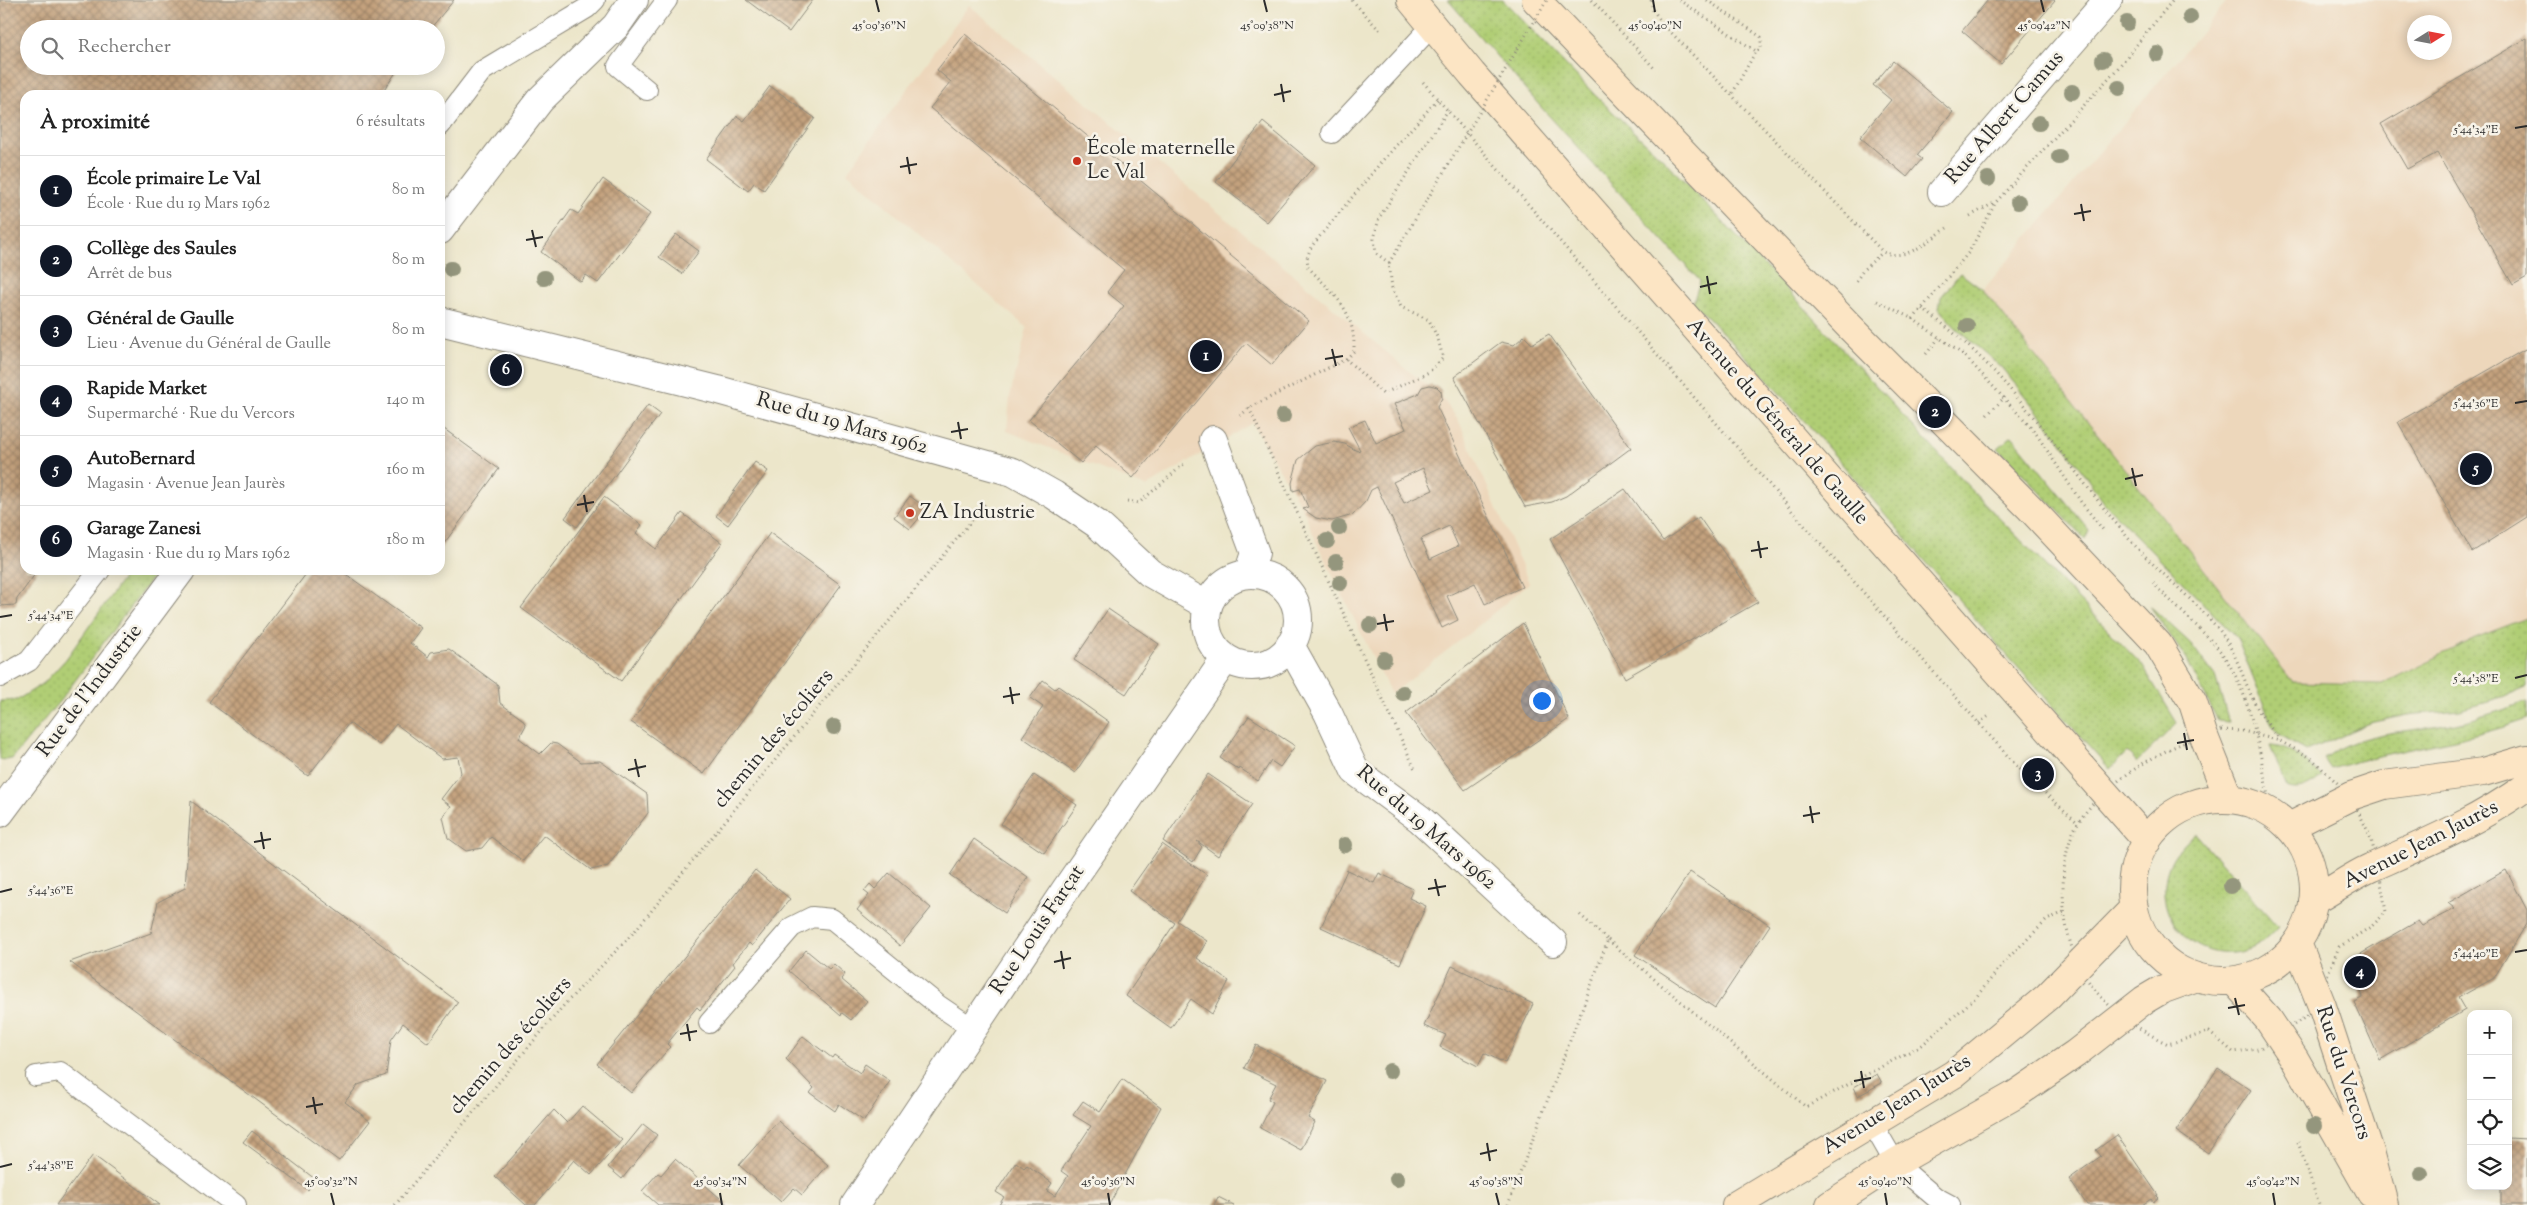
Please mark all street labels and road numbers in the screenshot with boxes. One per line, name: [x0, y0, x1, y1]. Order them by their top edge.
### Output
street label: Rue Albert Camus: [1938, 45, 2072, 191]
street label: Avenue du Général de Gaulle: [1679, 312, 1875, 532]
street label: Rue du 19 Mars 1962: [753, 385, 931, 463]
street label: Rue de l'Industrie: [30, 618, 150, 764]
street label: chemin des écoliers: [707, 663, 841, 815]
street label: Rue du 19 Mars 1962: [1349, 759, 1503, 898]
street label: Avenue Jean Jaurès: [2338, 793, 2504, 897]
street label: Rue Louis Farçat: [983, 859, 1093, 1001]
street label: chemin des écoliers: [443, 971, 579, 1121]
street label: Rue du Vercors: [2307, 1002, 2379, 1144]
street label: Avenue Jean Jaurès: [1817, 1047, 1977, 1163]

